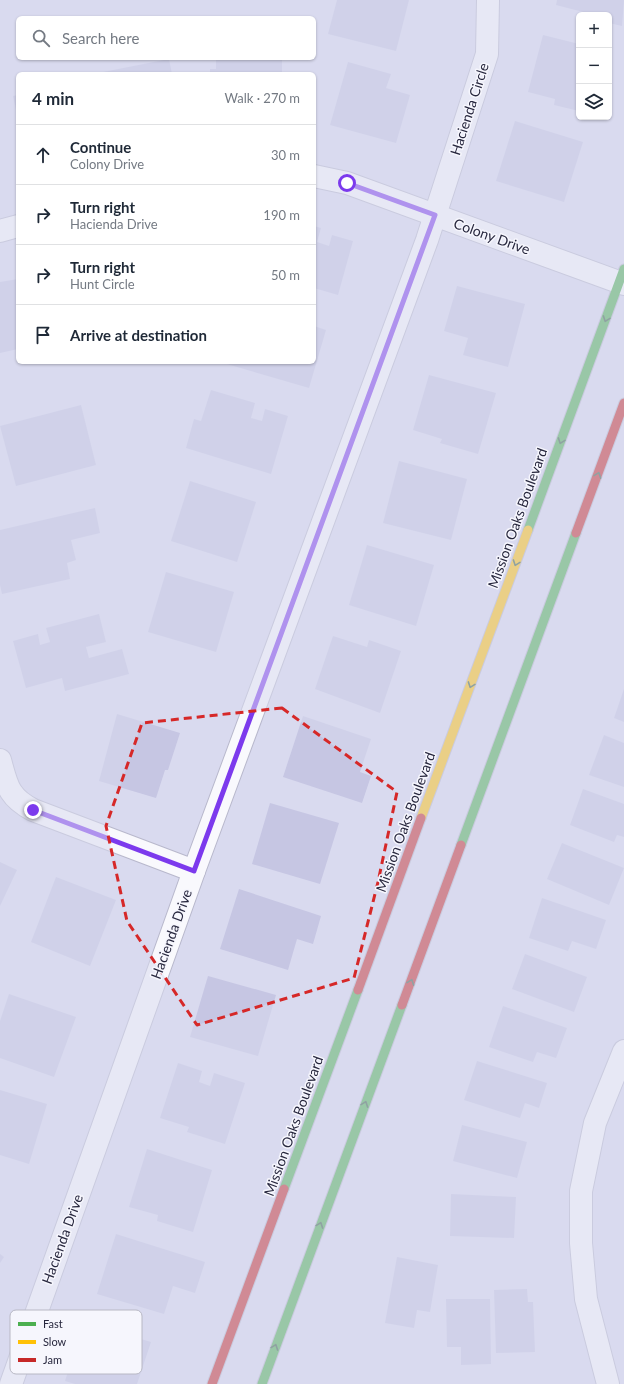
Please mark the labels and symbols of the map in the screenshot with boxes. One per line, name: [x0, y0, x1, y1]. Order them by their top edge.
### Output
street label: Hacienda Circle: [446, 61, 492, 157]
route start: [338, 174, 356, 192]
street label: Colony Drive: [452, 214, 532, 258]
one-way arrow: [602, 315, 610, 322]
one-way arrow: [557, 437, 565, 444]
street label: Mission Oaks Boulevard: [484, 446, 550, 590]
one-way arrow: [593, 472, 601, 479]
one-way arrow: [512, 559, 520, 566]
one-way arrow: [467, 681, 475, 688]
street label: Mission Oaks Boulevard: [372, 750, 438, 894]
route end: [24, 801, 42, 819]
street label: Hacienda Drive: [147, 887, 195, 981]
one-way arrow: [406, 978, 414, 985]
street label: Mission Oaks Boulevard: [260, 1054, 326, 1198]
one-way arrow: [361, 1100, 369, 1107]
street label: Hacienda Drive: [38, 1192, 86, 1286]
one-way arrow: [316, 1222, 324, 1229]
legend: [10, 1310, 142, 1374]
text: Fast: [43, 1317, 63, 1330]
text: Slow: [43, 1335, 67, 1348]
one-way arrow: [271, 1344, 279, 1351]
text: Jam: [43, 1353, 62, 1366]

